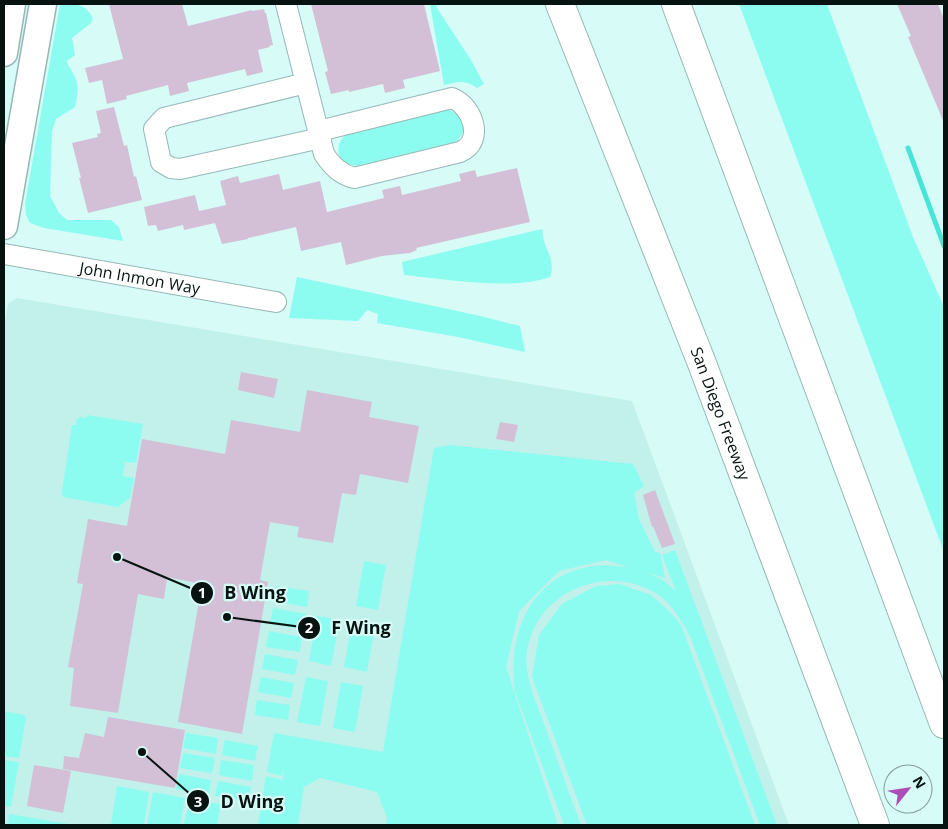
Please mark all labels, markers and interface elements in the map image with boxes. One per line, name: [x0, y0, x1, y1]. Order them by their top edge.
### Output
street label: John Inmon Way: [76, 256, 203, 300]
street label: San Diego Freeway: [686, 344, 756, 484]
callout: B Wing: [189, 576, 296, 609]
text: B Wing: [224, 580, 286, 604]
text: 1: [198, 582, 206, 602]
callout: F Wing: [296, 611, 401, 644]
text: F Wing: [331, 615, 391, 639]
text: 2: [305, 617, 314, 637]
north arrow: [883, 764, 933, 814]
text: N: [909, 773, 931, 792]
callout: D Wing: [186, 785, 294, 818]
text: D Wing: [221, 789, 283, 813]
text: 3: [194, 791, 202, 811]

